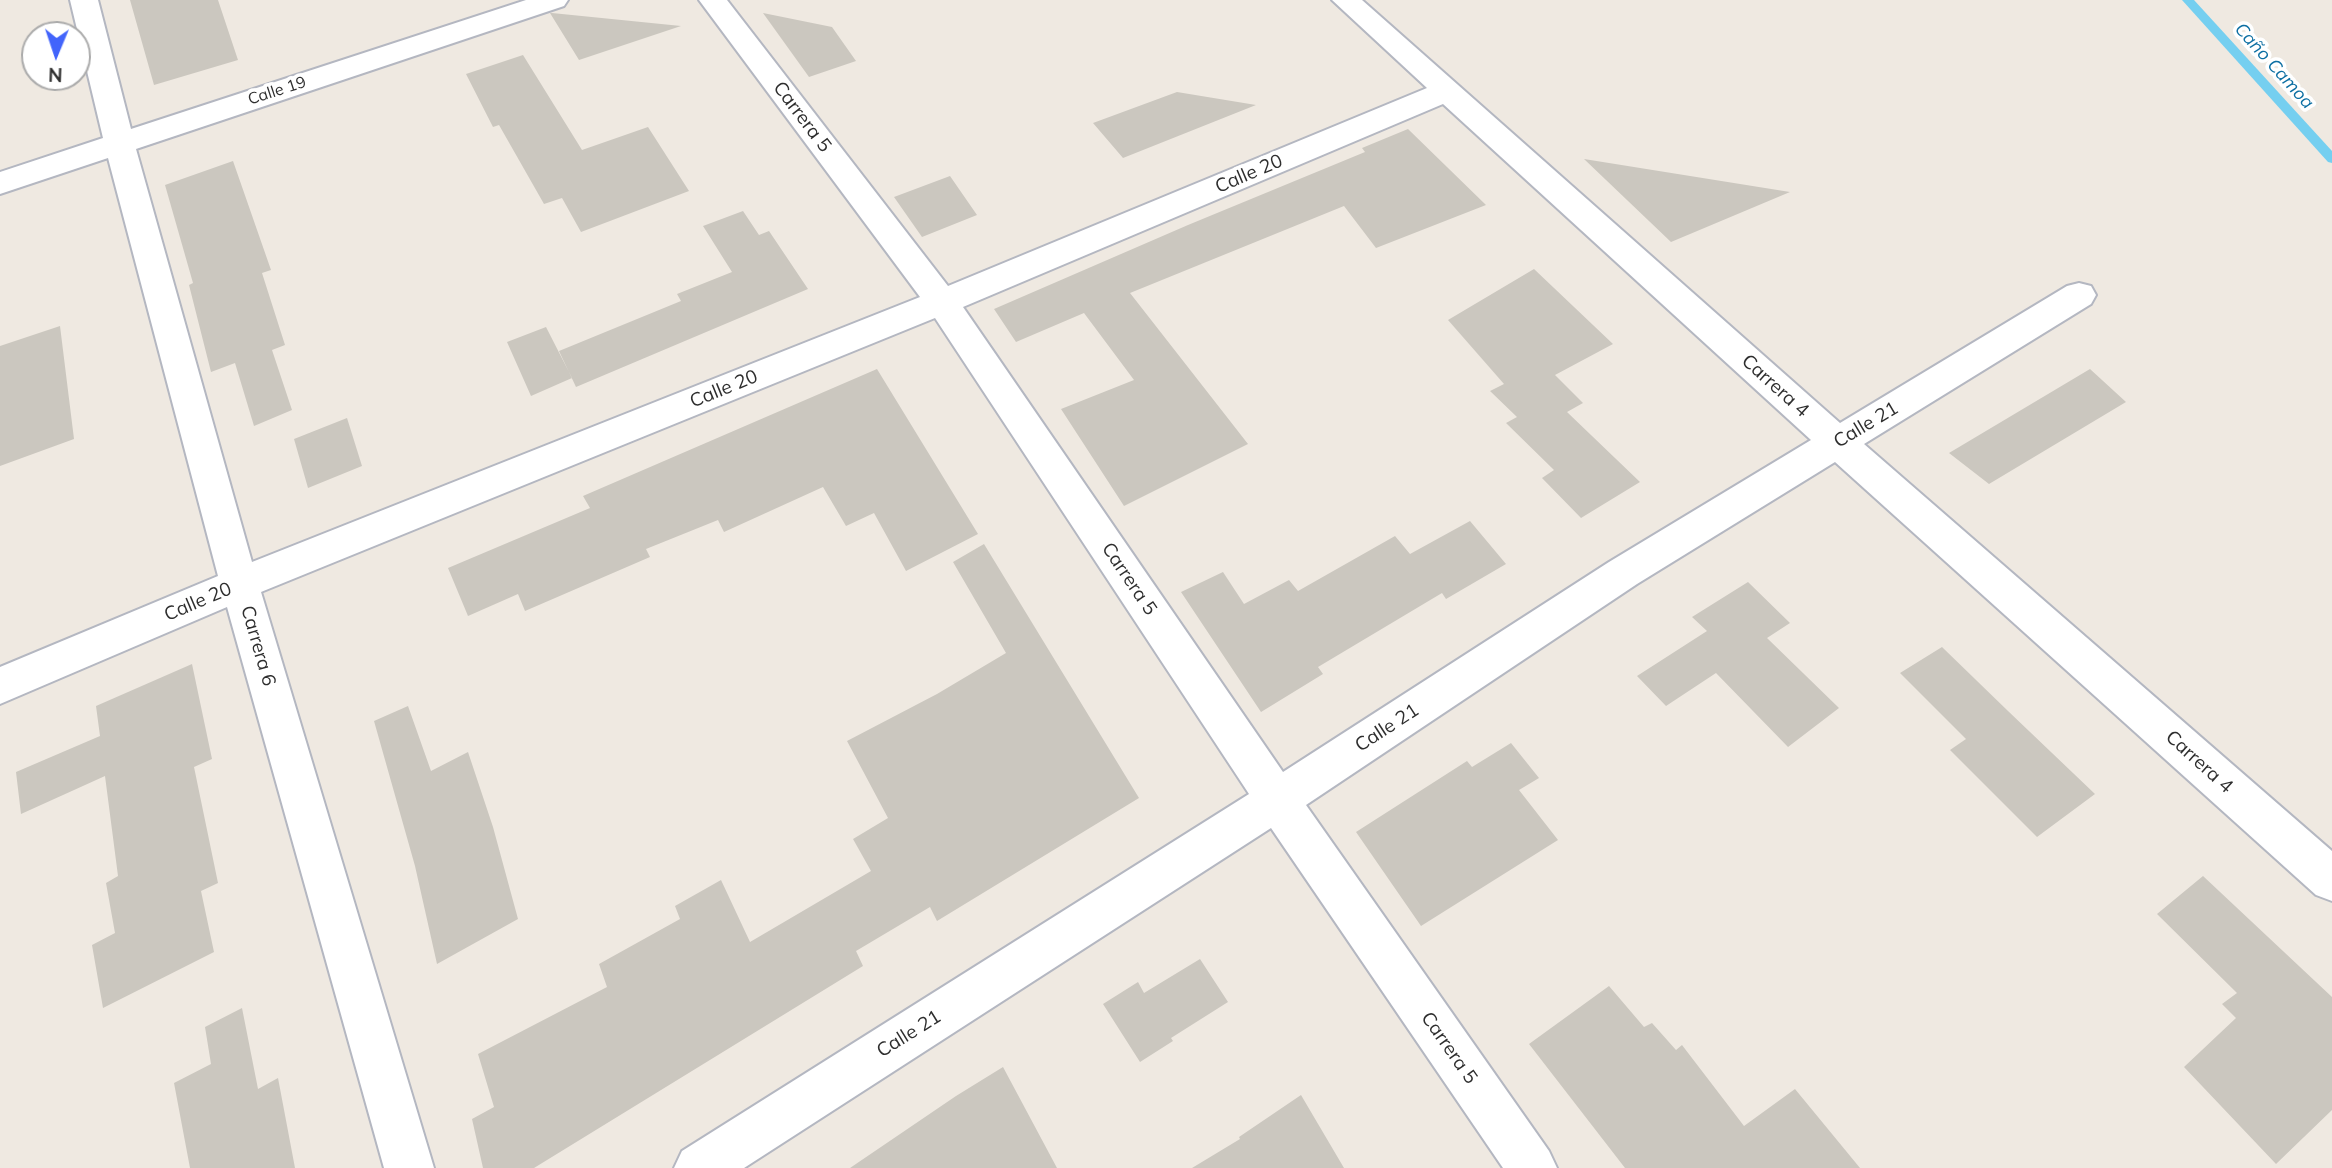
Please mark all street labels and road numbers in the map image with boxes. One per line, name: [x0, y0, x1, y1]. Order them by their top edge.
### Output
street label: Calle 19: [246, 73, 308, 109]
street label: Carrera 5: [768, 77, 836, 157]
street label: Calle 20: [1212, 150, 1286, 198]
street label: Carrera 4: [1737, 350, 1813, 422]
street label: Calle 20: [687, 365, 761, 413]
street label: Calle 21: [1830, 397, 1902, 453]
street label: Carrera 5: [1096, 538, 1162, 620]
street label: Calle 20: [161, 578, 235, 626]
street label: Carrera 6: [236, 603, 280, 689]
street label: Calle 21: [1351, 699, 1423, 757]
street label: Carrera 4: [2161, 726, 2237, 798]
street label: Calle 21: [873, 1005, 945, 1063]
street label: Carrera 5: [1416, 1008, 1482, 1088]

